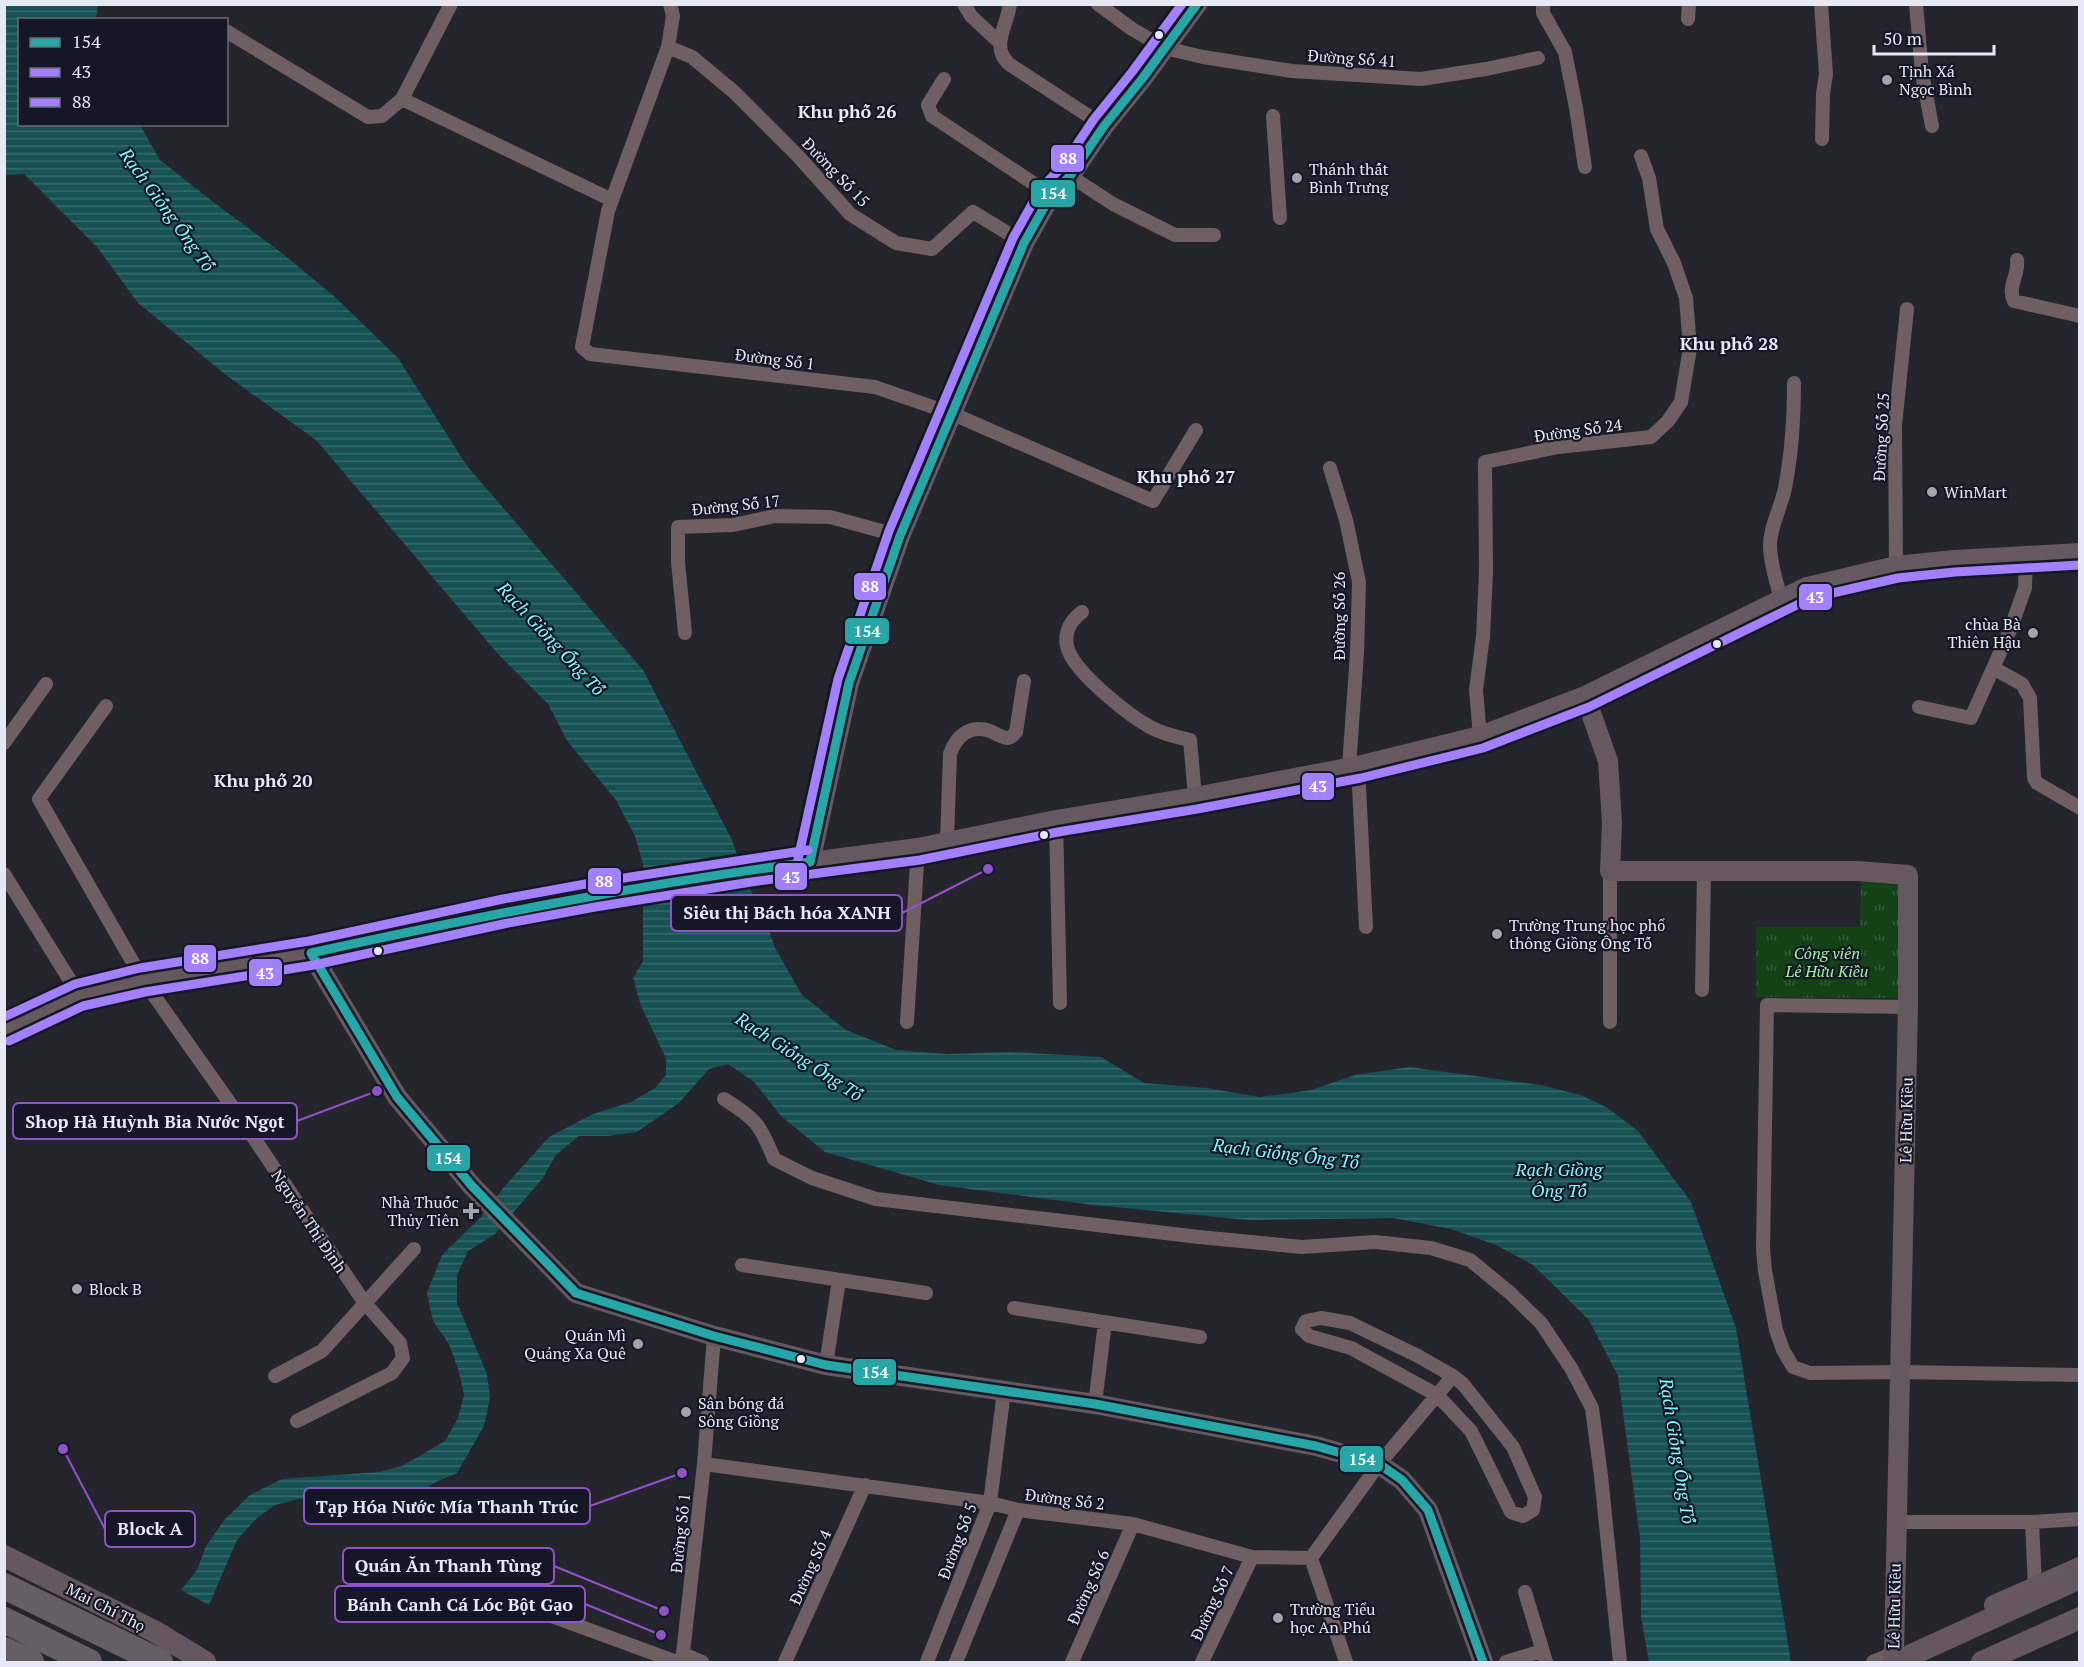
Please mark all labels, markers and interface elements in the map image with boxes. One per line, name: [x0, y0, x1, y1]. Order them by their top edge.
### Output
legend: [18, 18, 228, 126]
scale bar: [1874, 18, 1994, 56]
text: 50 m: [1883, 26, 1923, 50]
text: 154: [72, 29, 101, 53]
unlabelled marker: [1153, 29, 1165, 41]
street label: Đường Số 41: [1307, 44, 1397, 72]
text: 43: [72, 59, 91, 83]
place label: Tịnh Xá Ngọc Bình: [1899, 60, 1973, 100]
marker: Tịnh Xá Ngọc Bình: [1880, 73, 1894, 87]
text: 88: [72, 89, 91, 113]
district label: Khu phố 26: [798, 99, 896, 123]
street label: Đường Số 15: [797, 132, 875, 212]
water label: Rạch Giống Ống Tố: [114, 142, 221, 276]
line badge: 88: [1050, 144, 1085, 173]
text: 88: [1059, 147, 1077, 169]
place label: Thánh thất Bình Trưng: [1309, 158, 1389, 198]
marker: Thánh thất Bình Trưng: [1290, 171, 1304, 185]
line badge: 154: [1030, 179, 1076, 208]
text: 154: [1039, 182, 1067, 204]
district label: Khu phố 28: [1680, 331, 1778, 355]
street label: Đường Số 1: [734, 343, 816, 375]
street label: Đường Số 25: [1868, 392, 1894, 482]
street label: Đường Số 24: [1533, 413, 1624, 447]
district label: Khu phố 27: [1137, 464, 1235, 488]
place label: WinMart: [1944, 481, 2007, 503]
marker: WinMart: [1925, 485, 1939, 499]
street label: Đường Số 17: [691, 489, 781, 521]
street label: Đường Số 26: [1328, 571, 1350, 660]
line badge: 88: [853, 572, 887, 601]
text: 88: [861, 575, 879, 597]
water label: Rạch Giống Ống Tố: [492, 576, 611, 700]
line badge: 43: [1798, 583, 1833, 611]
text: 43: [1806, 586, 1824, 608]
place label: chùa Bà Thiên Hậu: [1948, 613, 2021, 653]
line badge: 154: [844, 617, 890, 645]
text: 154: [853, 620, 881, 642]
marker: chùa Bà Thiên Hậu: [2026, 626, 2040, 640]
unlabelled marker: [1711, 638, 1723, 650]
district label: Khu phố 20: [214, 768, 312, 792]
line badge: 43: [1301, 772, 1335, 801]
text: 43: [1309, 775, 1327, 797]
unlabelled marker: [1038, 829, 1050, 841]
line badge: 43: [774, 862, 808, 891]
text: 43: [782, 866, 800, 888]
line badge: 88: [587, 867, 622, 895]
text: 88: [595, 870, 613, 892]
callout: Siêu thị Bách hóa XANH: [671, 895, 902, 931]
text: Siêu thị Bách hóa XANH: [683, 900, 891, 924]
place label: Trường Trung học phổ thông Giồng Ông Tố: [1509, 914, 1665, 954]
marker: Trường Trung học phổ thông Giồng Ông Tố: [1490, 927, 1504, 941]
park label: Công viên Lê Hữu Kiều: [1785, 942, 1868, 982]
line badge: 88: [183, 944, 217, 973]
unlabelled marker: [372, 945, 384, 957]
text: 88: [191, 947, 209, 969]
line badge: 43: [248, 958, 283, 987]
text: 43: [256, 962, 274, 984]
water label: Rạch Giống Ống Tố: [730, 1005, 868, 1106]
street label: Lê Hữu Kiều: [1894, 1077, 1918, 1163]
callout: Shop Hà Huỳnh Bia Nước Ngọt: [13, 1103, 297, 1139]
text: Shop Hà Huỳnh Bia Nước Ngọt: [25, 1109, 285, 1133]
water label: Rạch Giống Ống Tố: [1211, 1132, 1361, 1174]
line badge: 154: [426, 1144, 471, 1172]
text: 154: [434, 1147, 462, 1169]
water label: Rạch Giồng Ông Tố: [1514, 1157, 1604, 1202]
street label: Nguyễn Thị Định: [266, 1165, 352, 1277]
place label: Nhà Thuốc Thủy Tiên: [381, 1191, 459, 1231]
marker: Nhà Thuốc Thủy Tiên: [464, 1204, 478, 1218]
place label: Block B: [89, 1278, 142, 1300]
marker: Block B: [70, 1282, 84, 1296]
place label: Quán Mì Quảng Xa Quê: [524, 1324, 626, 1364]
marker: Quán Mì Quảng Xa Quê: [631, 1337, 645, 1351]
unlabelled marker: [795, 1353, 807, 1365]
line badge: 154: [852, 1358, 897, 1386]
text: 154: [861, 1361, 889, 1383]
water label: Rạch Giống Ống Tố: [1654, 1375, 1701, 1526]
place label: Sân bóng đá Sông Giồng: [698, 1392, 784, 1432]
marker: Sân bóng đá Sông Giồng: [679, 1405, 693, 1419]
line badge: 154: [1339, 1445, 1384, 1473]
text: 154: [1348, 1448, 1376, 1470]
street label: Đường Số 2: [1024, 1483, 1106, 1515]
callout: Tạp Hóa Nước Mía Thanh Trúc: [304, 1488, 590, 1524]
street label: Đường Số 1: [665, 1492, 695, 1574]
text: Tạp Hóa Nước Mía Thanh Trúc: [316, 1494, 579, 1518]
street label: Đường Số 5: [932, 1500, 982, 1582]
callout: Block A: [105, 1511, 195, 1547]
text: Block A: [117, 1516, 184, 1540]
street label: Đường Số 4: [784, 1525, 837, 1608]
street label: Đường Số 6: [1062, 1545, 1115, 1628]
callout: Quán Ăn Thanh Tùng: [343, 1548, 554, 1584]
text: Quán Ăn Thanh Tùng: [355, 1553, 542, 1577]
street label: Đường Số 7: [1185, 1562, 1239, 1644]
street label: Lê Hữu Kiều: [1882, 1563, 1906, 1649]
street label: Mai Chí Thọ: [63, 1578, 149, 1636]
callout: Bánh Canh Cá Lóc Bột Gạo: [335, 1586, 585, 1622]
text: Bánh Canh Cá Lóc Bột Gạo: [347, 1592, 573, 1616]
place label: Trường Tiểu học An Phú: [1290, 1598, 1376, 1638]
marker: Trường Tiểu học An Phú: [1271, 1611, 1285, 1625]

